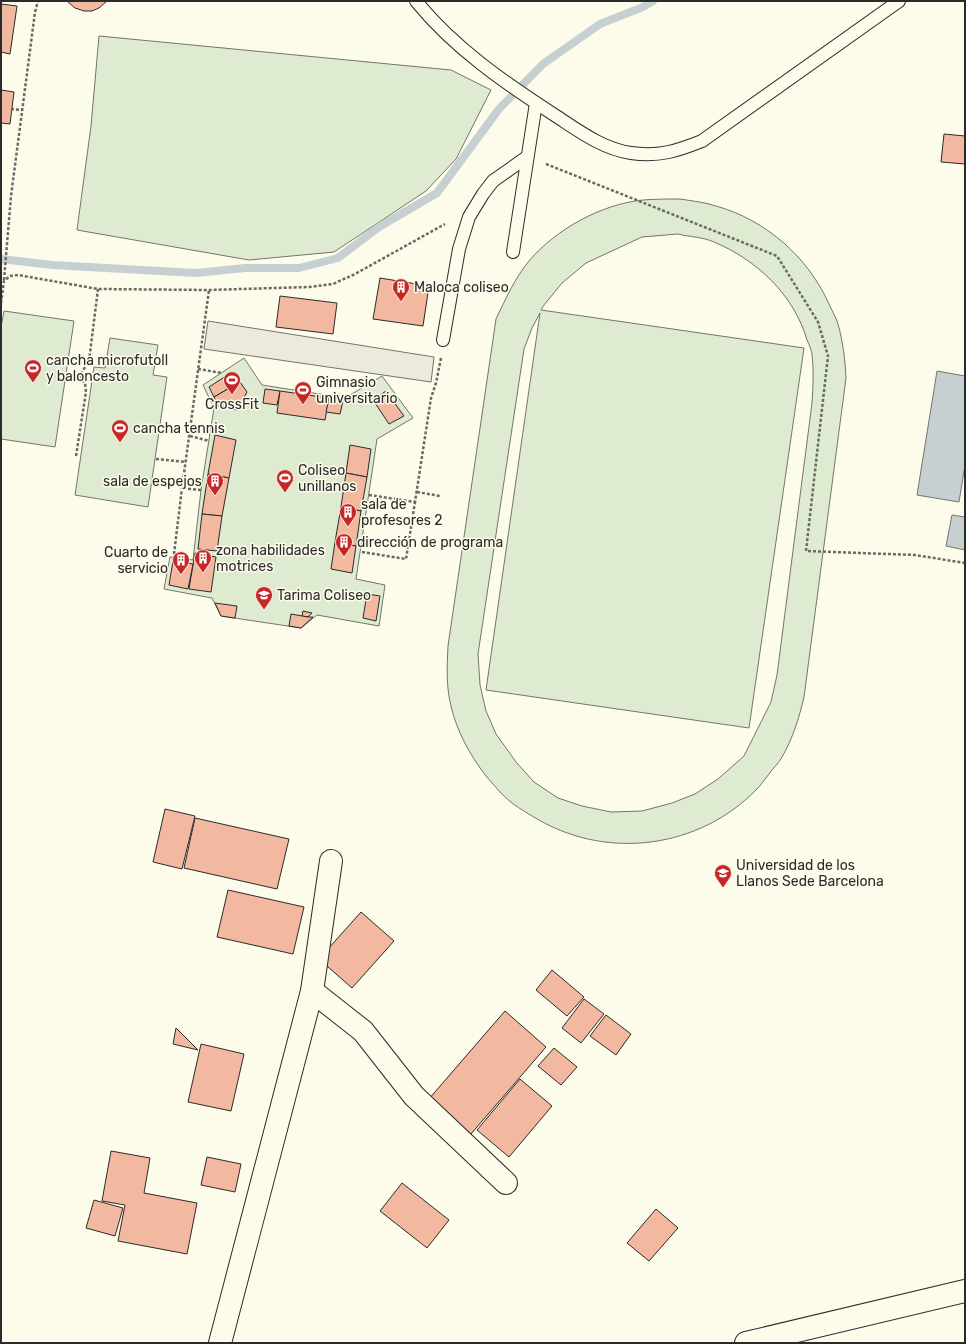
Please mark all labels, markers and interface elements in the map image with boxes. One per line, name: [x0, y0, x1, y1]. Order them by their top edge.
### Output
building icon: Maloca coliseo: [391, 277, 411, 302]
place label: Maloca coliseo: [414, 279, 509, 296]
place label: cancha microfutoll y baloncesto: [46, 352, 168, 385]
sports icon: cancha microfutoll y baloncesto: [23, 358, 43, 383]
sports icon: CrossFit: [222, 370, 242, 395]
place label: Gimnasio universitario: [316, 374, 397, 407]
sports icon: Gimnasio universitario: [293, 380, 313, 405]
place label: CrossFit: [205, 396, 259, 413]
sports icon: cancha tennis: [110, 418, 130, 443]
place label: cancha tennis: [133, 420, 225, 437]
place label: Coliseo unillanos: [298, 462, 357, 495]
sports icon: Coliseo unillanos: [275, 468, 295, 493]
building icon: sala de espejos: [205, 471, 225, 496]
place label: sala de espejos: [103, 473, 202, 490]
place label: sala de profesores 2: [361, 496, 443, 529]
building icon: sala de profesores 2: [338, 502, 358, 527]
building icon: dirección de programa: [334, 532, 354, 557]
place label: dirección de programa: [357, 534, 503, 551]
place label: zona habilidades motrices: [216, 542, 325, 575]
place label: Cuarto de servicio: [104, 544, 168, 577]
building icon: zona habilidades motrices: [193, 548, 213, 573]
building icon: Cuarto de servicio: [171, 550, 191, 575]
school or university icon: Tarima Coliseo: [254, 585, 274, 610]
place label: Tarima Coliseo: [277, 587, 371, 604]
place label: Universidad de los Llanos Sede Barcelona: [736, 857, 884, 890]
school or university icon: Universidad de los Llanos Sede Barcelona: [713, 863, 733, 888]

